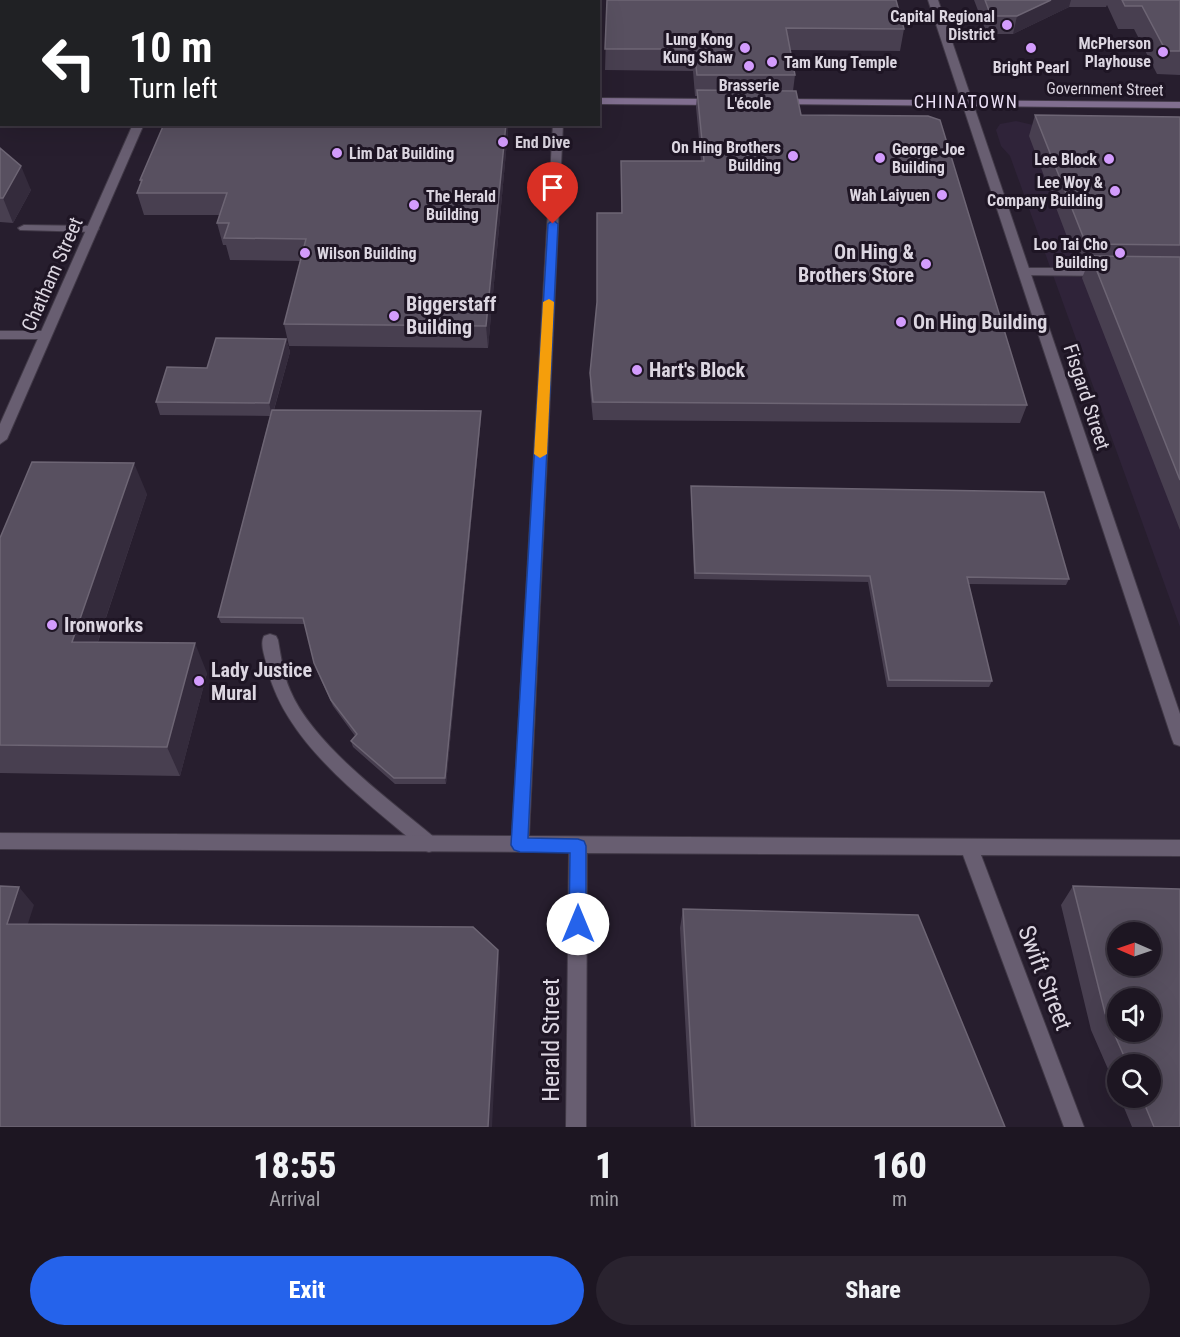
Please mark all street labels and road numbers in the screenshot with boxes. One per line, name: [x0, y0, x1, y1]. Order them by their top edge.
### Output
street label: Government Street: [1046, 78, 1164, 100]
street label: Chatham Street: [16, 213, 88, 335]
street label: Fisgard Street: [1059, 341, 1115, 453]
street label: Swift Street: [1012, 922, 1078, 1034]
street label: Herald Street: [537, 978, 565, 1102]

